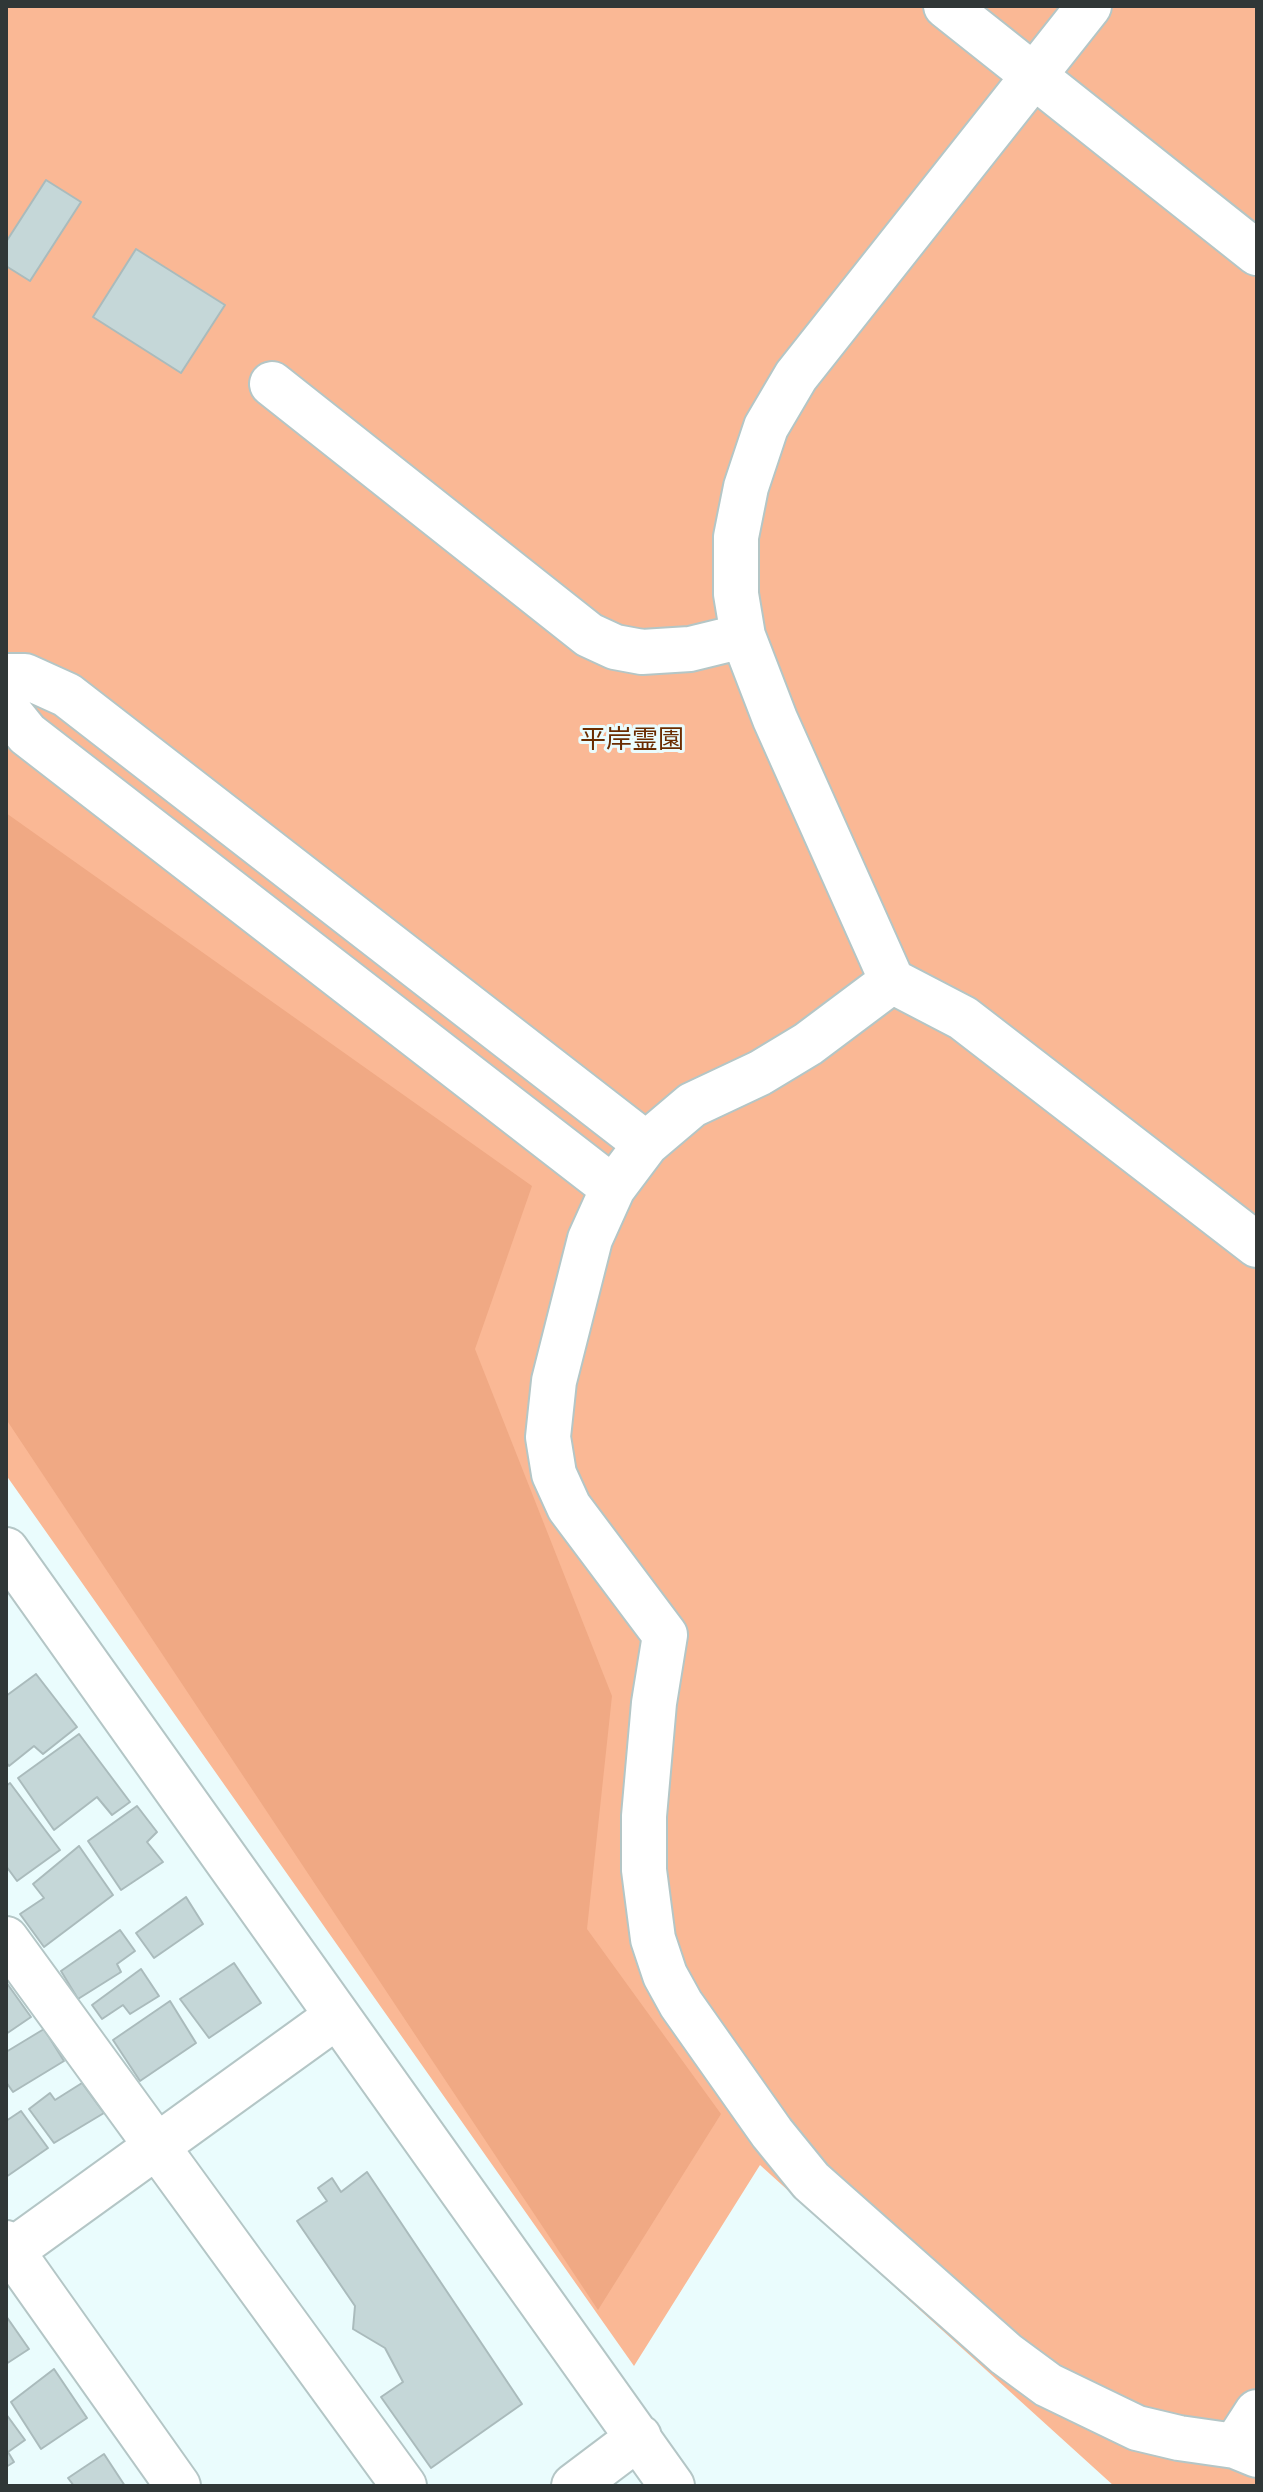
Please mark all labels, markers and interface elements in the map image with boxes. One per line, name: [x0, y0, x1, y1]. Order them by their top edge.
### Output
park label: 平岸霊園: [580, 724, 684, 756]

